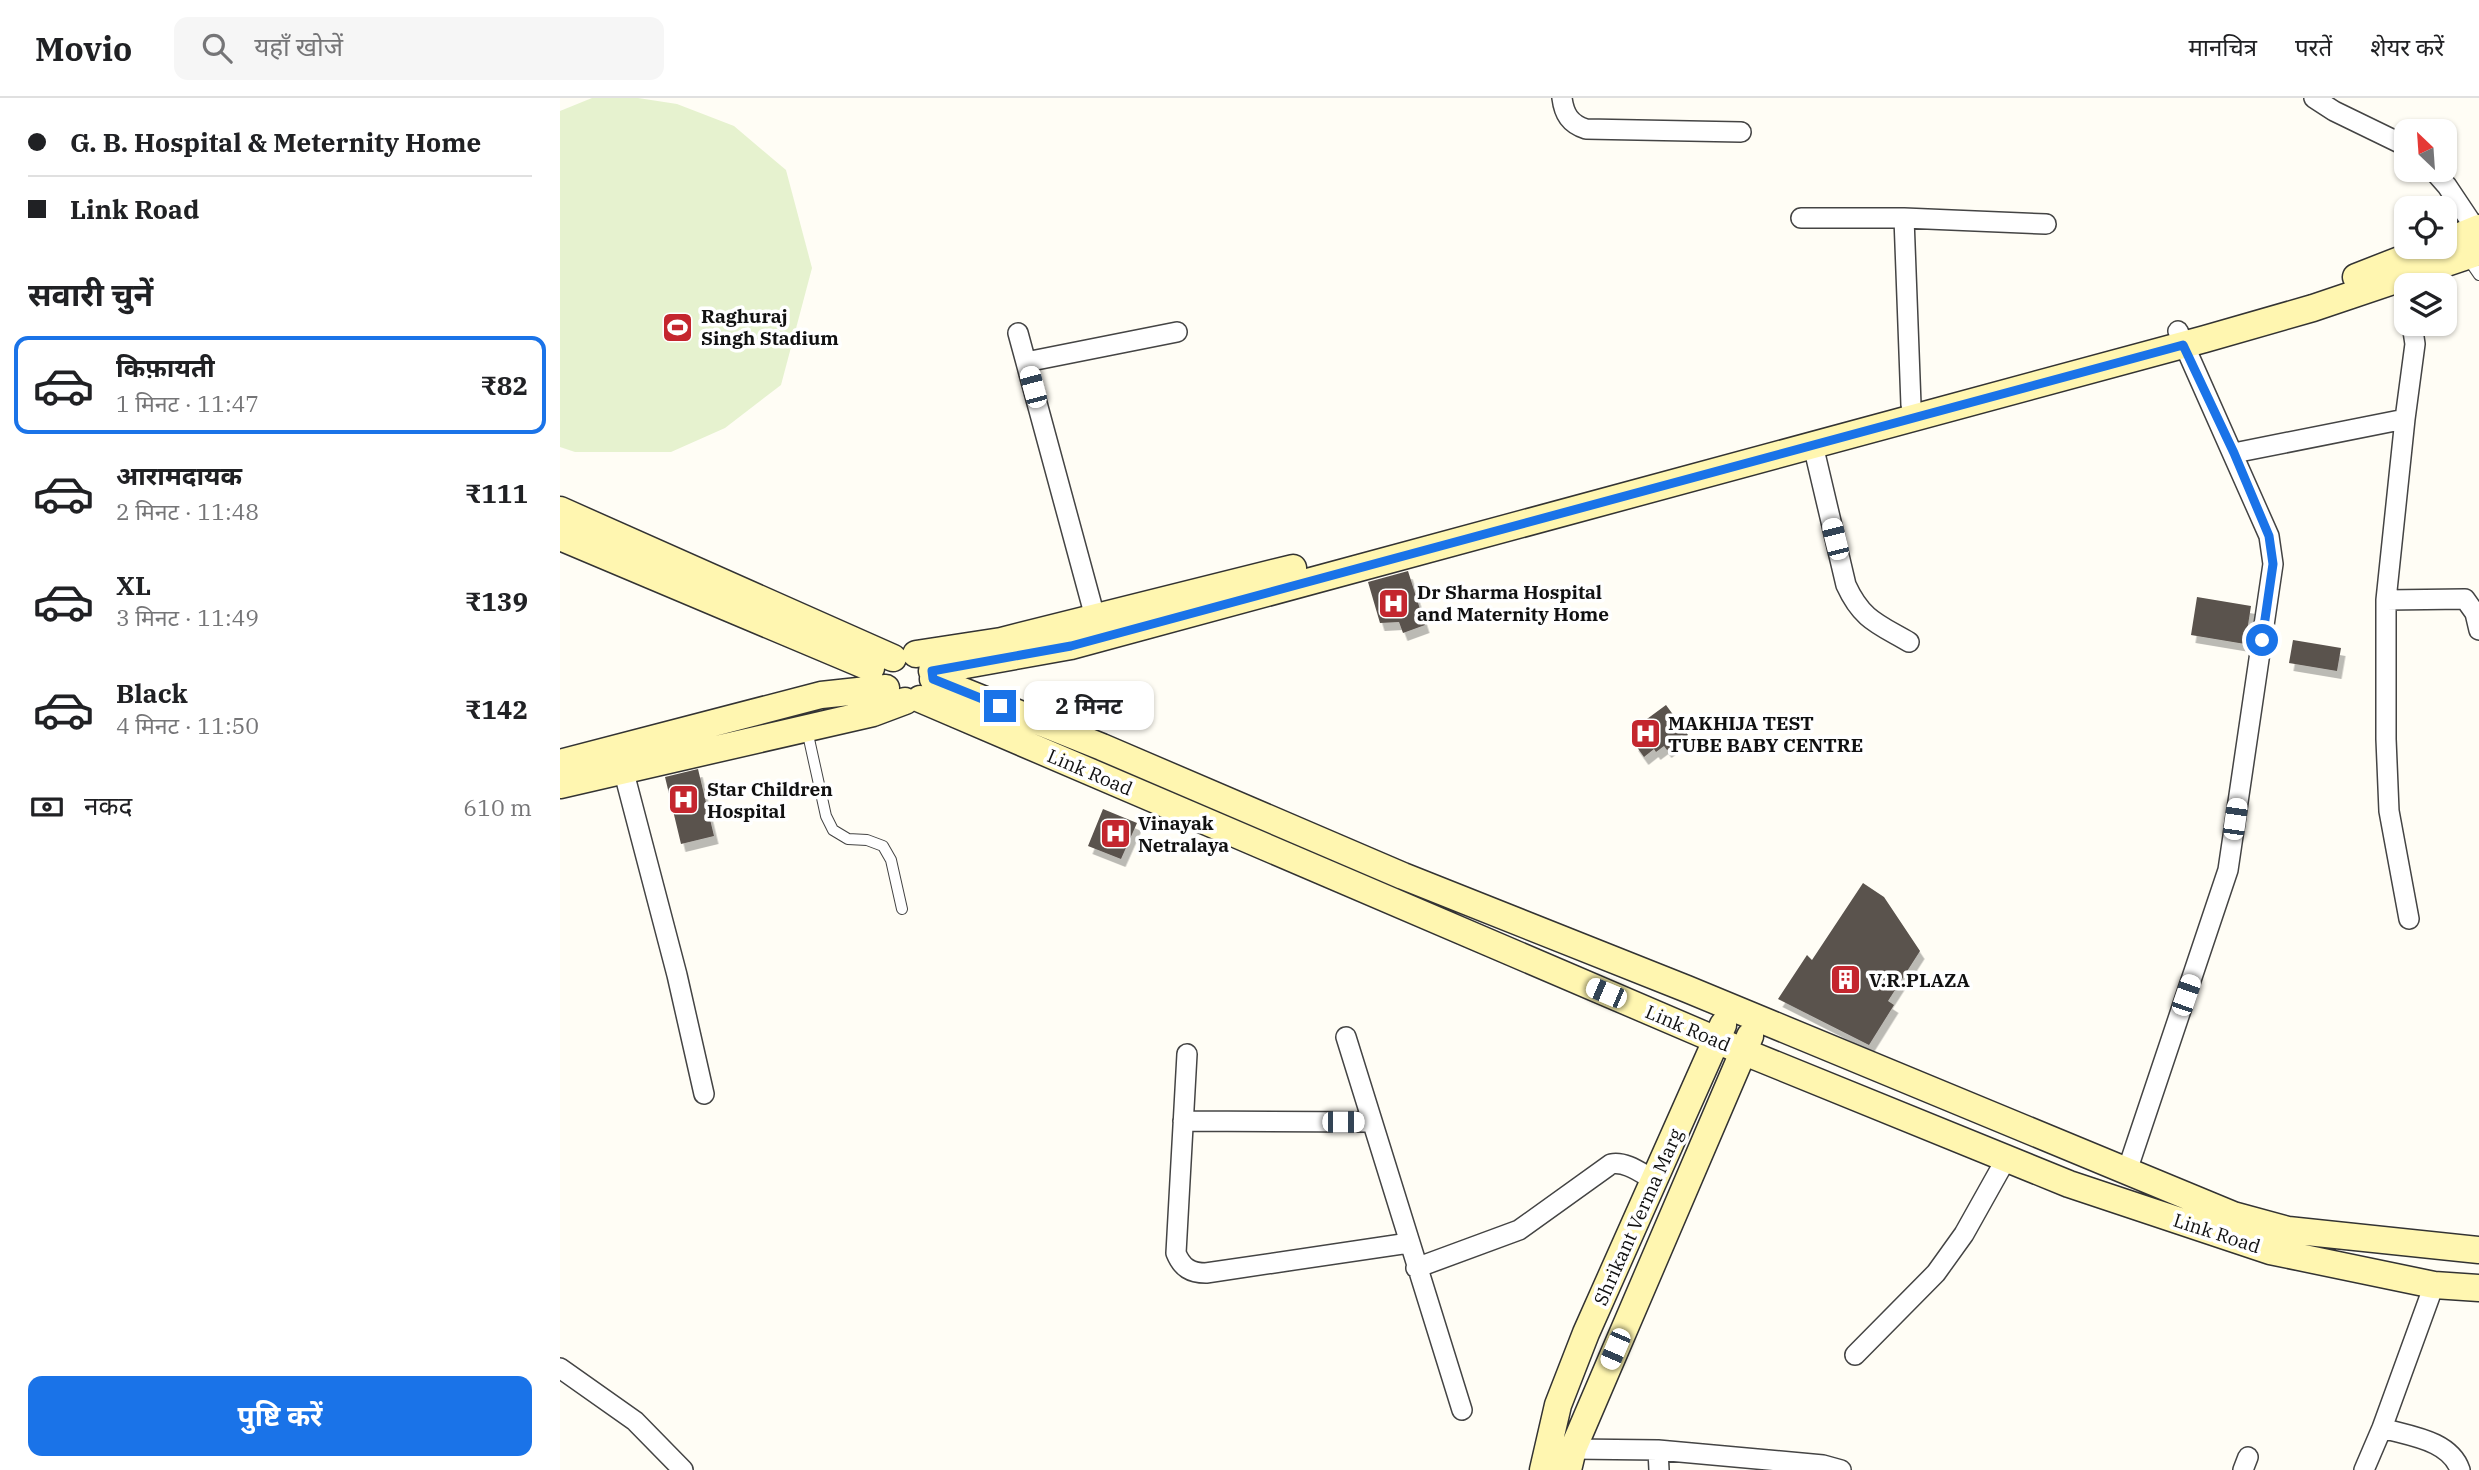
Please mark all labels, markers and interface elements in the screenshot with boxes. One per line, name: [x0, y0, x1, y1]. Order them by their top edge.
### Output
search box: [174, 17, 664, 80]
text: Movio: [35, 27, 132, 70]
icon: search: [198, 29, 236, 67]
text: यहाँ खोजें: [254, 29, 343, 63]
text: मानचित्र: [2188, 31, 2257, 63]
text: परतें: [2295, 31, 2332, 63]
text: शेयर करें: [2370, 31, 2444, 63]
north arrow: [2394, 119, 2457, 182]
map controls: [2394, 119, 2457, 336]
text: G. B. Hospital & Meternity Home: [70, 125, 481, 159]
text: Link Road: [70, 192, 199, 226]
button: locate: [2394, 196, 2457, 259]
text: सवारी चुनें: [28, 273, 153, 315]
button: layers: [2394, 273, 2457, 336]
place label: Raghuraj Singh Stadium: [701, 304, 839, 350]
sports icon: Raghuraj Singh Stadium: [661, 310, 695, 344]
text: किफ़ायती: [116, 350, 215, 384]
icon: car: [32, 354, 95, 417]
car: [1018, 364, 1049, 410]
text: ₹82: [480, 368, 528, 402]
text: 1 मिनट · 11:47: [116, 388, 259, 418]
text: आरामदायक: [116, 458, 242, 492]
icon: car: [32, 462, 95, 525]
text: ₹111: [465, 476, 528, 510]
text: 2 मिनट · 11:48: [116, 496, 259, 526]
car: [1820, 516, 1851, 562]
text: XL: [116, 568, 151, 602]
icon: car: [32, 570, 95, 633]
place label: Dr Sharma Hospital and Maternity Home: [1417, 580, 1609, 626]
text: ₹139: [465, 584, 528, 618]
hospital icon: Dr Sharma Hospital and Maternity Home: [1377, 586, 1411, 620]
text: 3 मिनट · 11:49: [116, 602, 259, 632]
route start: [2246, 624, 2278, 656]
text: Black: [116, 676, 188, 710]
icon: car: [32, 678, 95, 741]
callout: 2 मिनट: [1024, 682, 1154, 730]
route end: [984, 690, 1016, 722]
text: 2 मिनट: [1055, 690, 1123, 720]
text: ₹142: [465, 692, 528, 726]
text: 4 मिनट · 11:50: [116, 710, 259, 740]
place label: MAKHIJA TEST TUBE BABY CENTRE: [1668, 711, 1863, 757]
hospital icon: MAKHIJA TEST TUBE BABY CENTRE: [1628, 717, 1662, 751]
street label: Link Road: [1044, 743, 1136, 801]
place label: Star Children Hospital: [707, 777, 833, 823]
hospital icon: Star Children Hospital: [667, 783, 701, 817]
icon: cash: [28, 788, 66, 826]
text: नकद: [84, 788, 132, 822]
text: 610 m: [463, 792, 532, 822]
car: [2222, 797, 2249, 841]
place label: Vinayak Netralaya: [1138, 811, 1229, 857]
hospital icon: Vinayak Netralaya: [1098, 817, 1132, 851]
building icon: V.R.PLAZA: [1829, 963, 1863, 997]
place label: V.R.PLAZA: [1869, 968, 1970, 992]
car: [2170, 972, 2203, 1018]
car: [1583, 975, 1630, 1011]
street label: Link Road: [1642, 999, 1734, 1057]
car: [1323, 1112, 1365, 1133]
street label: Shrikant Verma Marg: [1588, 1124, 1688, 1309]
street label: Link Road: [2170, 1208, 2264, 1258]
car: [1598, 1326, 1633, 1372]
button: पुष्टि करें: [28, 1376, 532, 1456]

